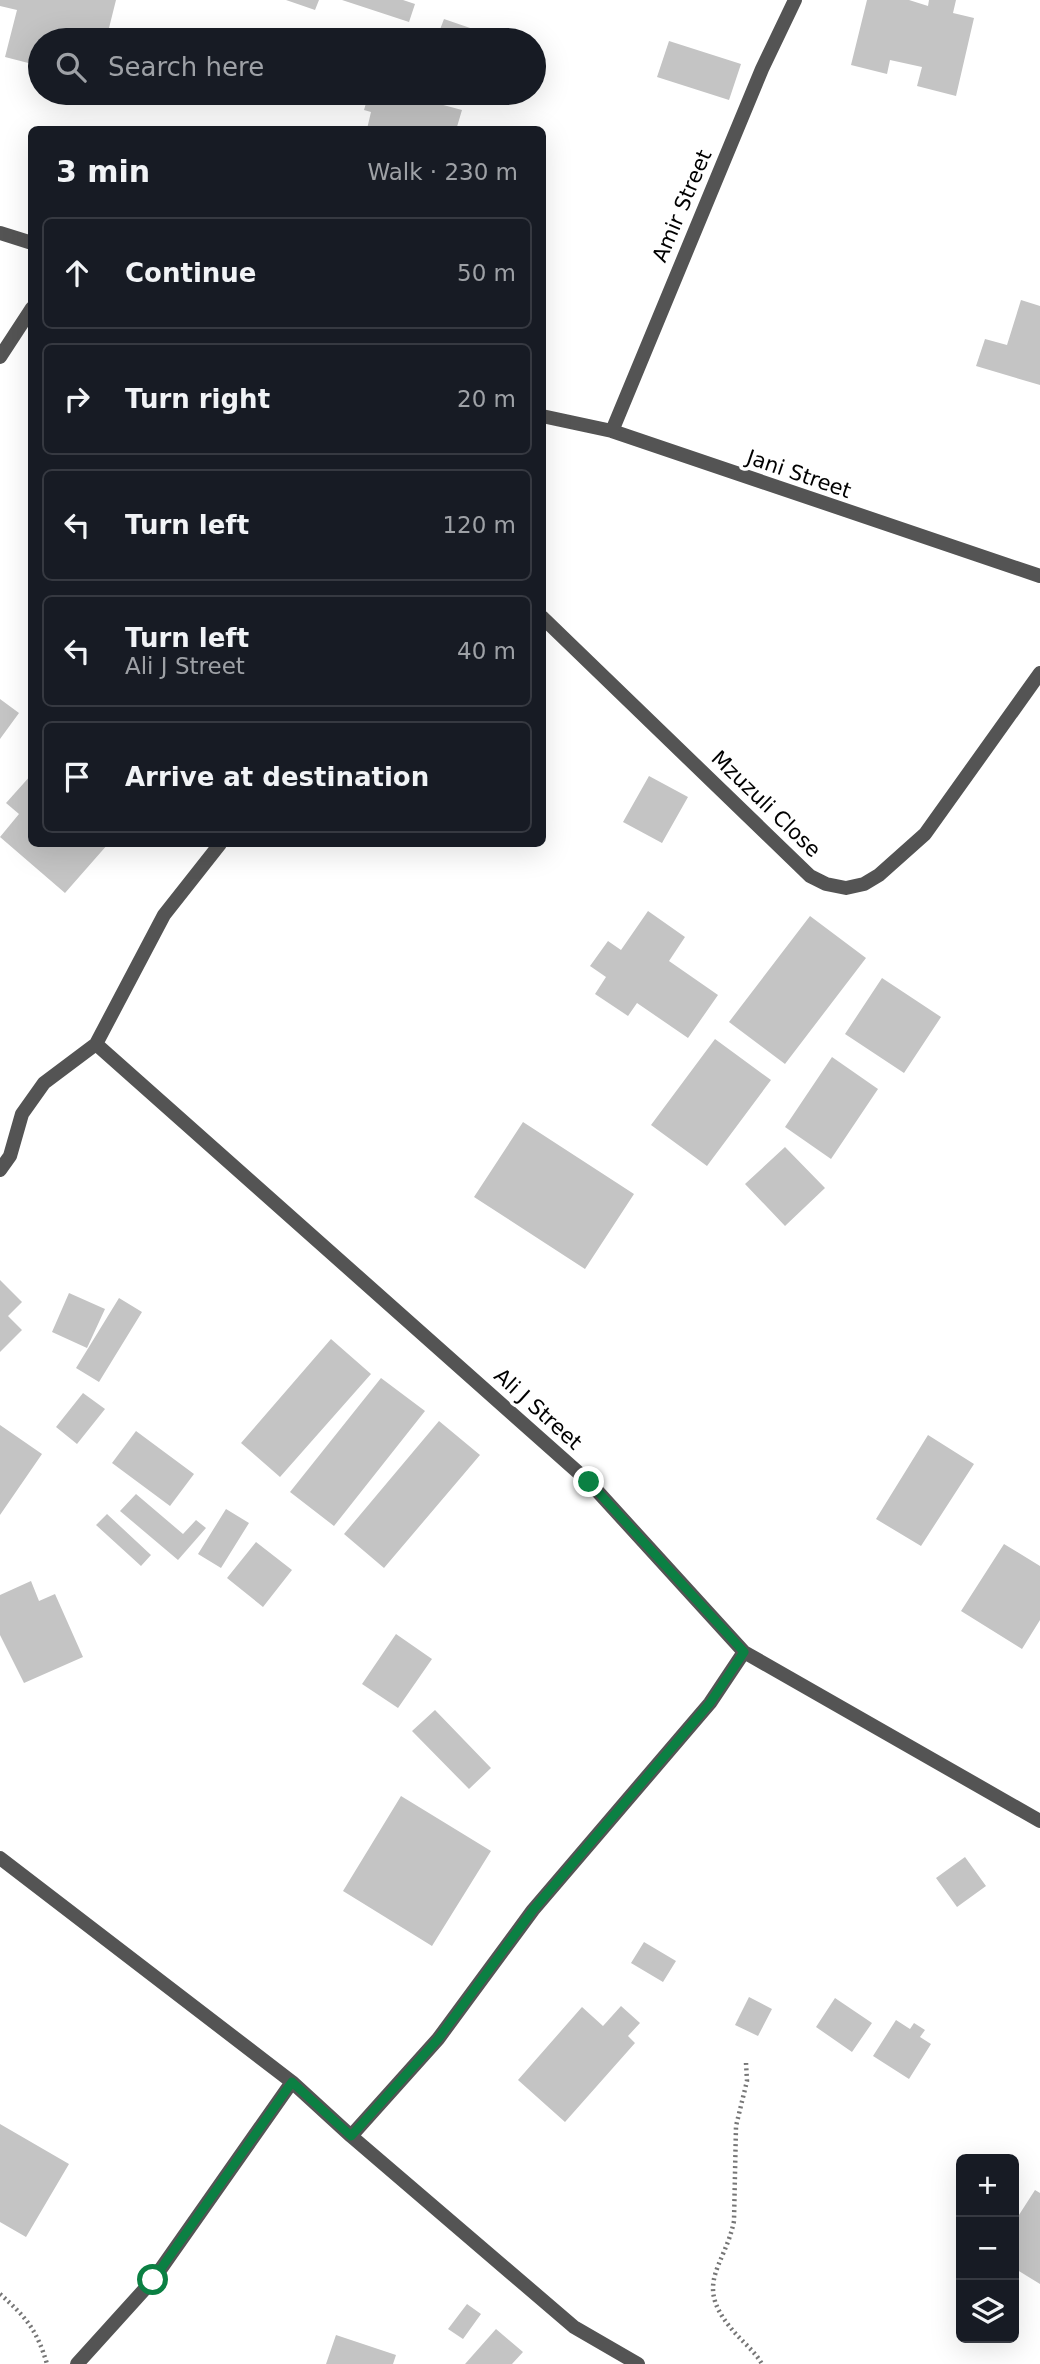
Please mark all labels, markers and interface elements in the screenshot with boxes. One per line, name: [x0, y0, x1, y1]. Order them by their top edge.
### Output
search box: [28, 28, 546, 105]
icon: search: [52, 48, 90, 86]
text: Search here: [108, 52, 264, 82]
street label: Amir Street: [648, 146, 716, 266]
text: 3 min: [56, 154, 150, 189]
text: Walk · 230 m: [367, 159, 518, 185]
icon: ahead: [58, 254, 96, 292]
text: Continue: [125, 258, 256, 288]
text: 50 m: [457, 260, 516, 286]
icon: right: [58, 380, 96, 418]
text: Turn right: [125, 384, 270, 414]
text: 20 m: [457, 386, 516, 412]
street label: Jani Street: [742, 444, 854, 503]
icon: left: [58, 506, 96, 544]
text: Turn left: [125, 510, 249, 540]
text: 120 m: [442, 512, 516, 538]
text: Turn left: [125, 623, 249, 653]
icon: left: [58, 632, 96, 670]
text: 40 m: [457, 638, 516, 664]
text: Ali J Street: [125, 653, 245, 679]
street label: Mzuzuli Close: [706, 746, 826, 862]
icon: arrive: [58, 758, 96, 796]
text: Arrive at destination: [125, 762, 429, 792]
street label: Ali J Street: [489, 1363, 587, 1455]
route end: [573, 1466, 604, 1497]
map controls: [956, 2154, 1019, 2343]
button: +: [956, 2154, 1019, 2217]
button: −: [956, 2217, 1019, 2280]
route start: [137, 2264, 168, 2295]
button: layers: [956, 2280, 1019, 2343]

